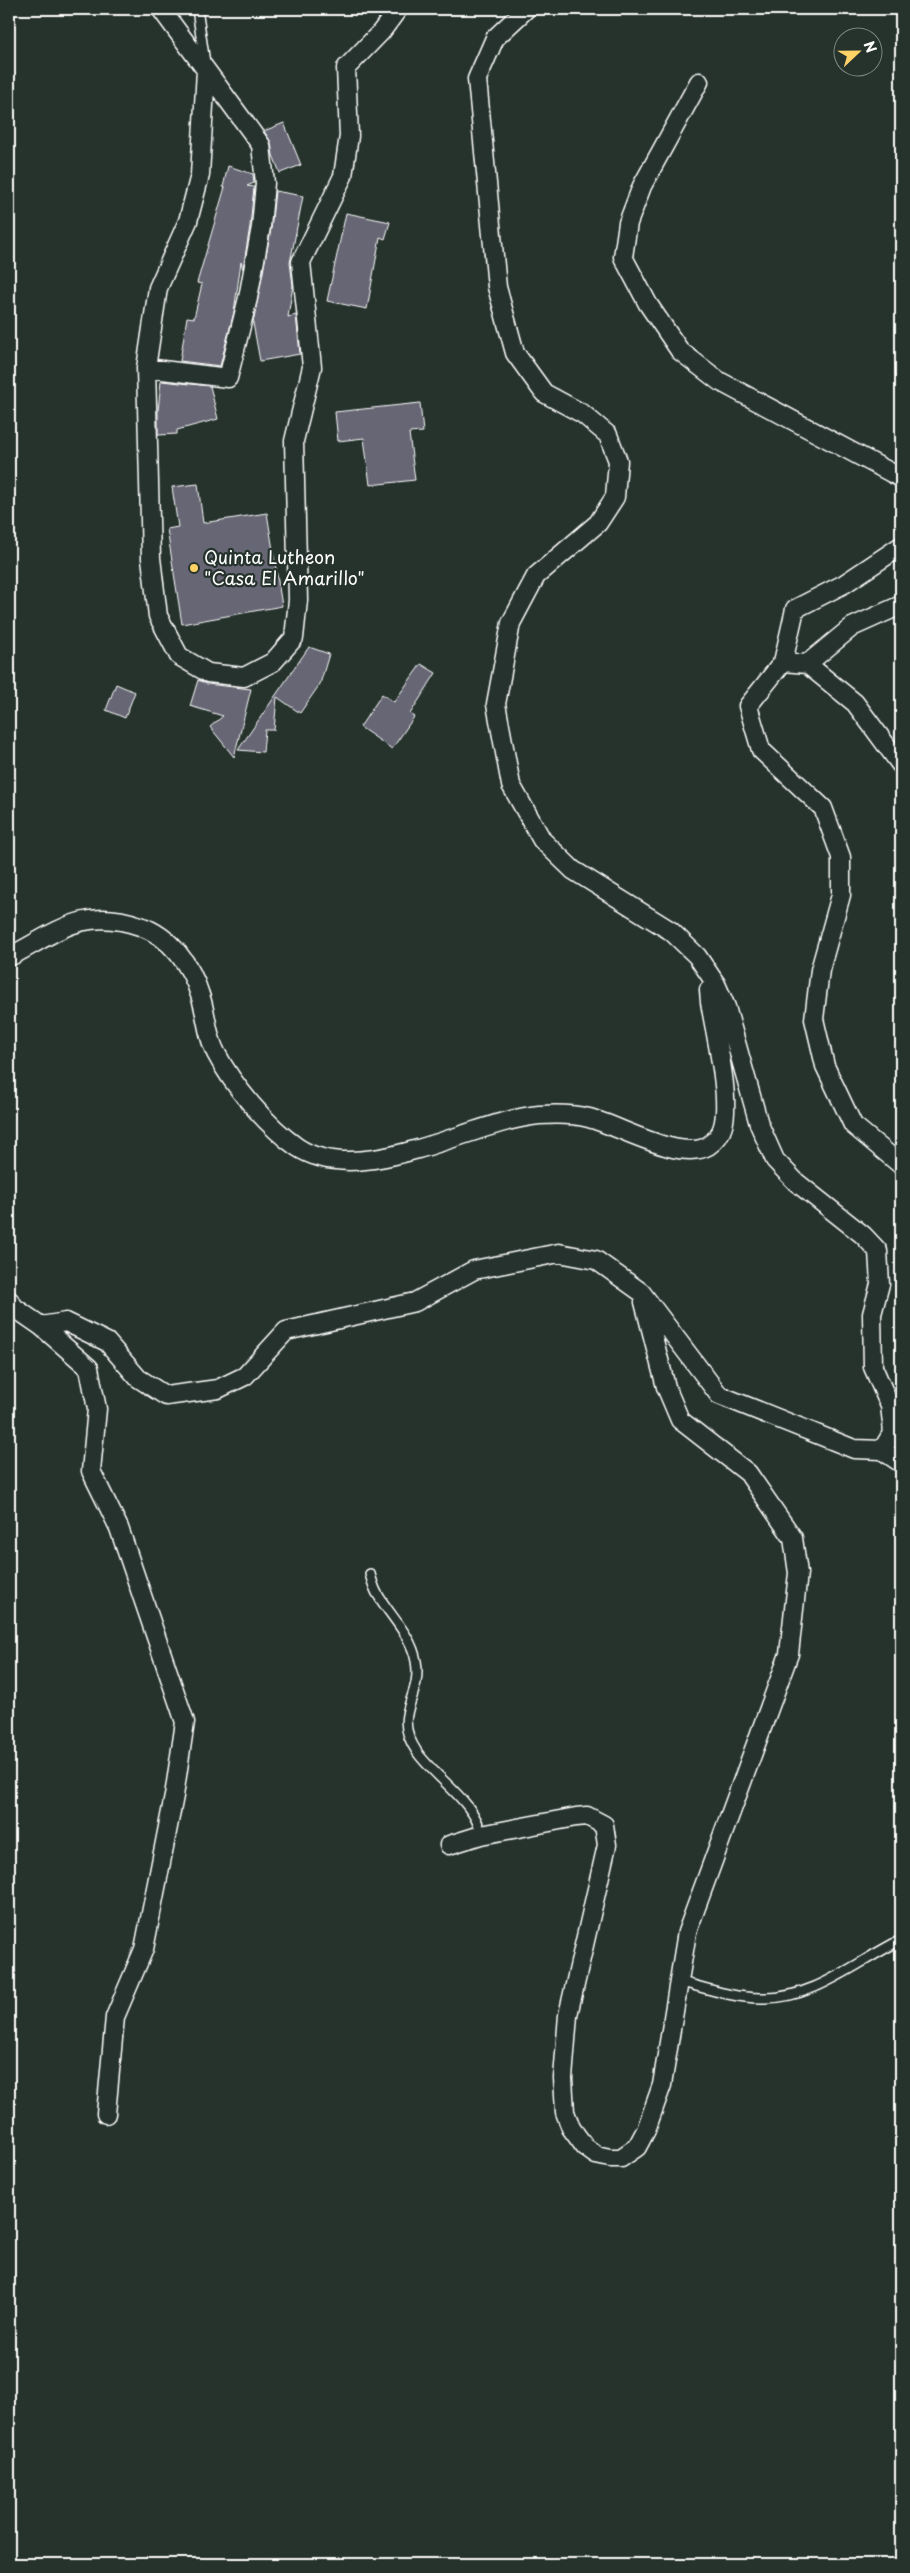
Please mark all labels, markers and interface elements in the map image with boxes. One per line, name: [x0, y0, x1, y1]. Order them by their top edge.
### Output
north arrow: [832, 28, 882, 78]
text: N: [859, 38, 882, 56]
place label: Quinta Lutheon "Casa El Amarillo": [204, 543, 365, 591]
marker: Quinta Lutheon "Casa El Amarillo": [188, 562, 200, 574]

